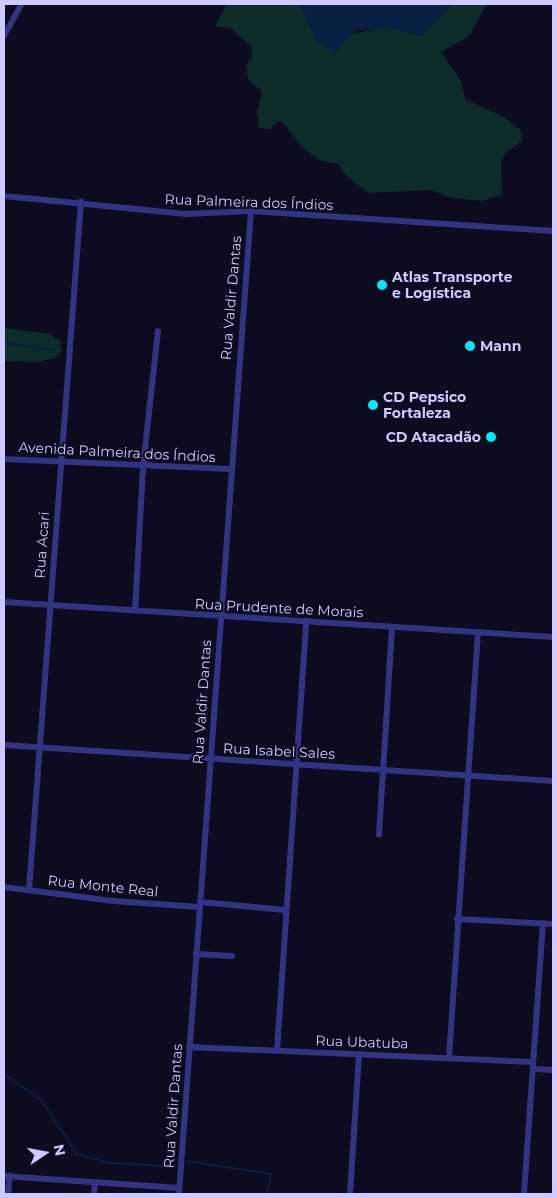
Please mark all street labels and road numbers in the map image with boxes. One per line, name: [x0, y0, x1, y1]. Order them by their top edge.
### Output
street label: Rua Palmeira dos Índios: [164, 191, 334, 213]
street label: Rua Valdir Dantas: [217, 235, 245, 361]
street label: Avenida Palmeira dos Índios: [18, 438, 216, 466]
street label: Rua Acari: [31, 511, 53, 579]
street label: Rua Prudente de Morais: [194, 595, 364, 621]
street label: Rua Valdir Dantas: [189, 639, 215, 765]
street label: Rua Isabel Sales: [223, 740, 335, 762]
street label: Rua Monte Real: [47, 872, 159, 900]
street label: Rua Ubatuba: [315, 1032, 409, 1052]
street label: Rua Valdir Dantas: [160, 1043, 186, 1169]

